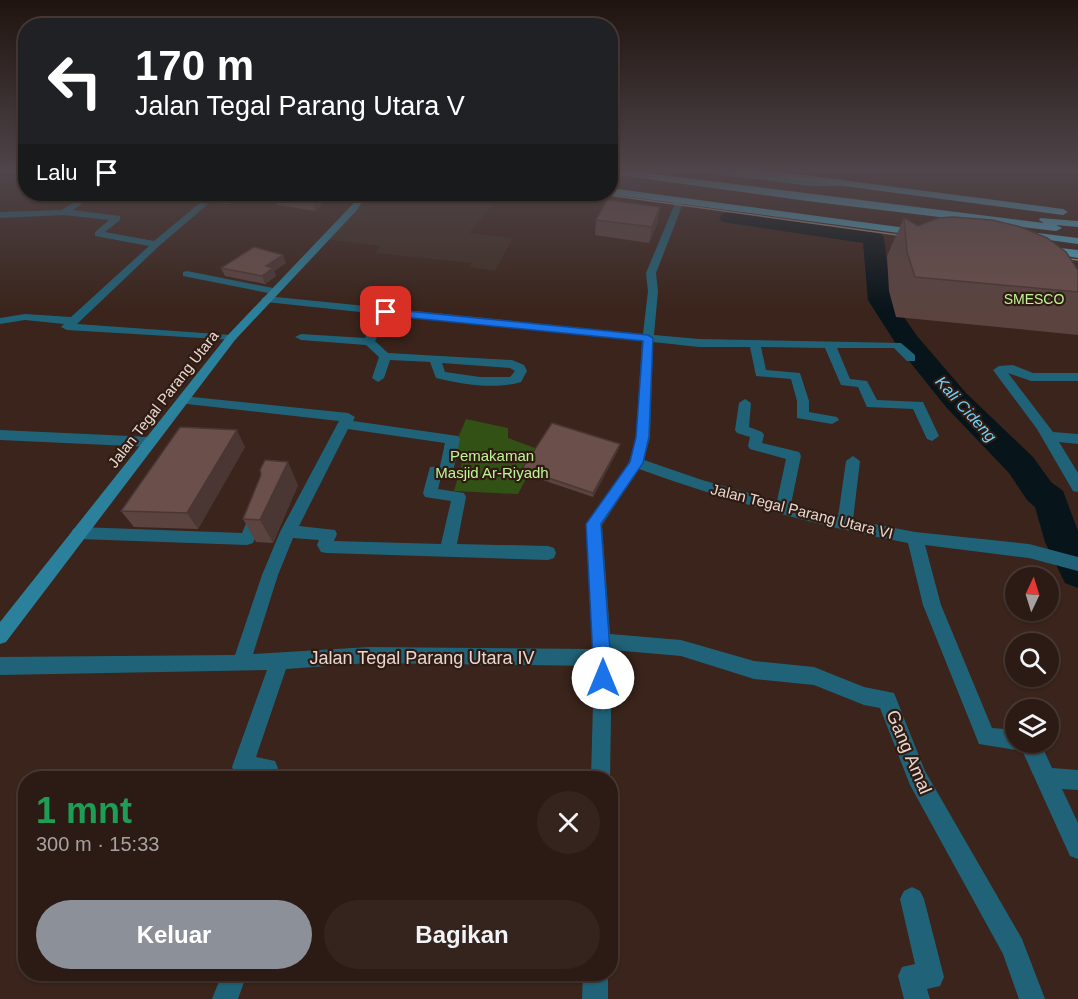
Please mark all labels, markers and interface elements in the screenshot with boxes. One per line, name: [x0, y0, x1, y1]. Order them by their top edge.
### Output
icon: left: [36, 42, 114, 120]
text: 170 m: [135, 42, 254, 89]
text: Jalan Tegal Parang Utara V: [135, 91, 465, 121]
icon: arrive: [90, 156, 123, 189]
text: Lalu: [36, 160, 78, 185]
pin: [360, 286, 411, 337]
park label: SMESCO: [1004, 291, 1064, 307]
icon: arrive: [369, 295, 402, 328]
street label: Jalan Tegal Parang Utara: [104, 327, 222, 471]
water label: Kali Cideng: [932, 373, 1000, 445]
park label: Pemakaman Masjid Ar-Riyadh: [435, 447, 549, 481]
street label: Jalan Tegal Parang Utara VI: [709, 480, 895, 542]
north arrow: [1005, 567, 1059, 621]
map controls: [1005, 567, 1059, 753]
button: search: [1005, 633, 1059, 687]
position arrow: [571, 646, 635, 710]
street label: Jalan Tegal Parang Utara IV: [310, 648, 534, 668]
button: layers: [1005, 699, 1059, 753]
street label: Gang Amal: [882, 707, 936, 797]
text: 1 mnt: [36, 790, 132, 831]
button: close: [537, 791, 600, 854]
text: 300 m · 15:33: [36, 833, 159, 855]
button: Keluar: [36, 900, 312, 969]
button: Bagikan: [324, 900, 600, 969]

